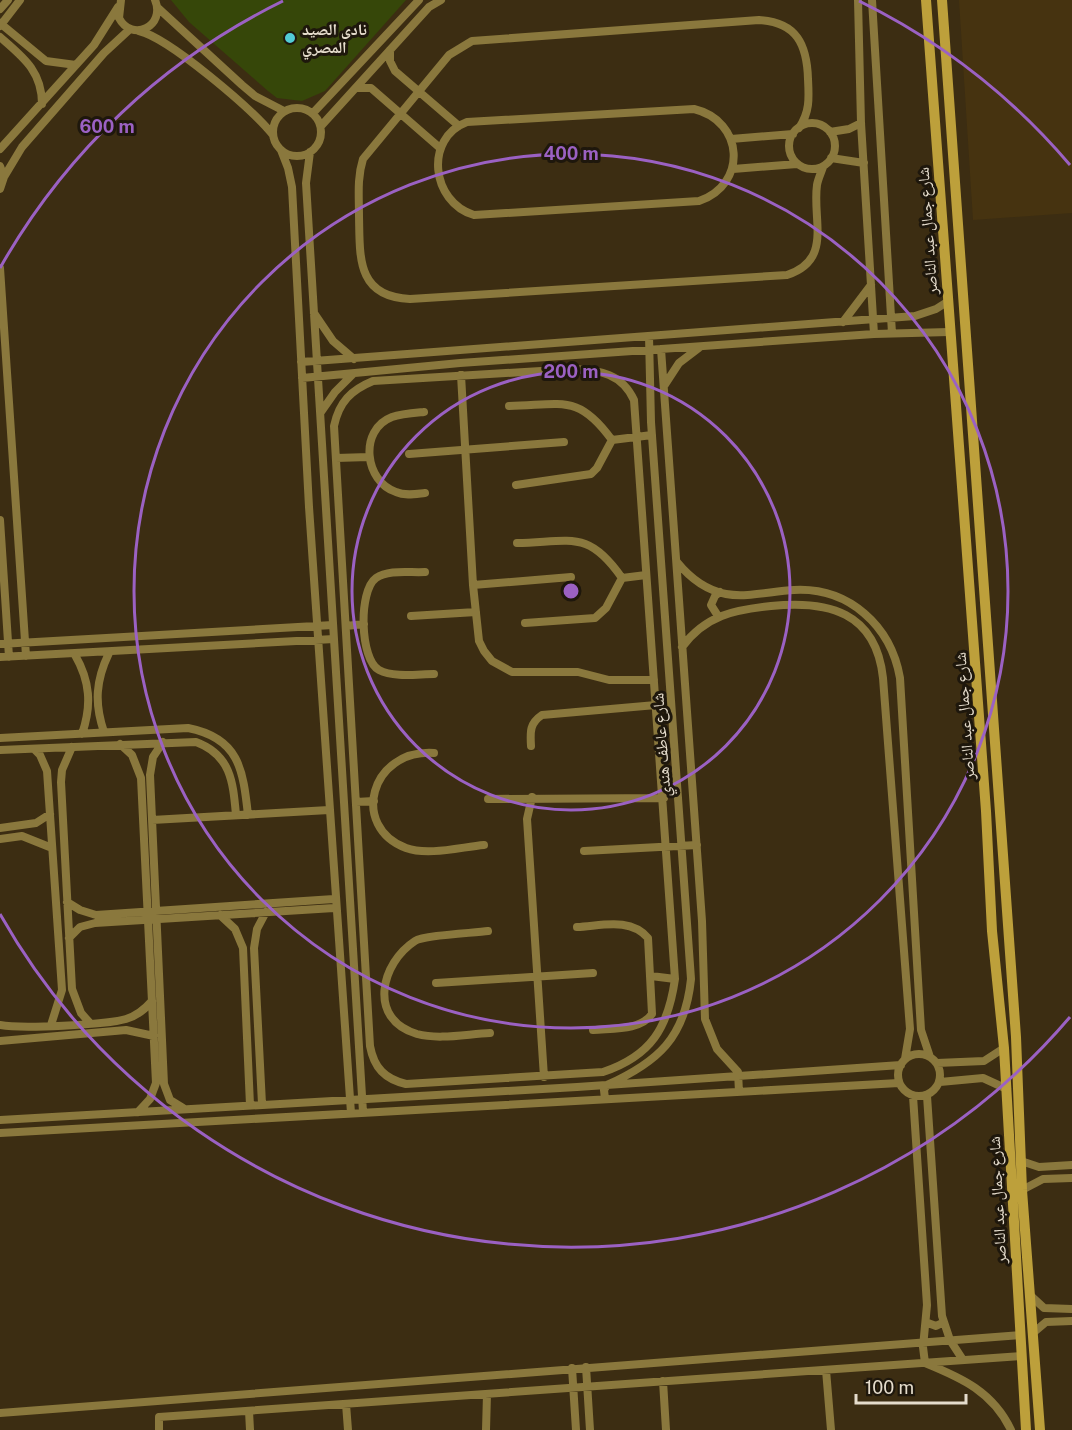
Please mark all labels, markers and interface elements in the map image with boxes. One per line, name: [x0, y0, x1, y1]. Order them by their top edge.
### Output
place label: نادى الصيد المصري: [302, 20, 367, 60]
marker: نادى الصيد المصري: [283, 31, 297, 45]
text: 600 m: [79, 116, 135, 137]
text: 400 m: [543, 143, 599, 164]
street label: شارع جمال عبد الناصر: [914, 167, 942, 296]
text: 200 m: [544, 361, 598, 382]
centre of rings: [561, 581, 581, 601]
street label: شارع جمال عبد الناصر: [951, 652, 979, 781]
street label: شارع عاطف هندي: [648, 692, 678, 798]
street label: شارع جمال عبد الناصر: [985, 1136, 1011, 1265]
scale bar: [856, 1367, 966, 1405]
text: 100 m: [865, 1377, 914, 1398]

